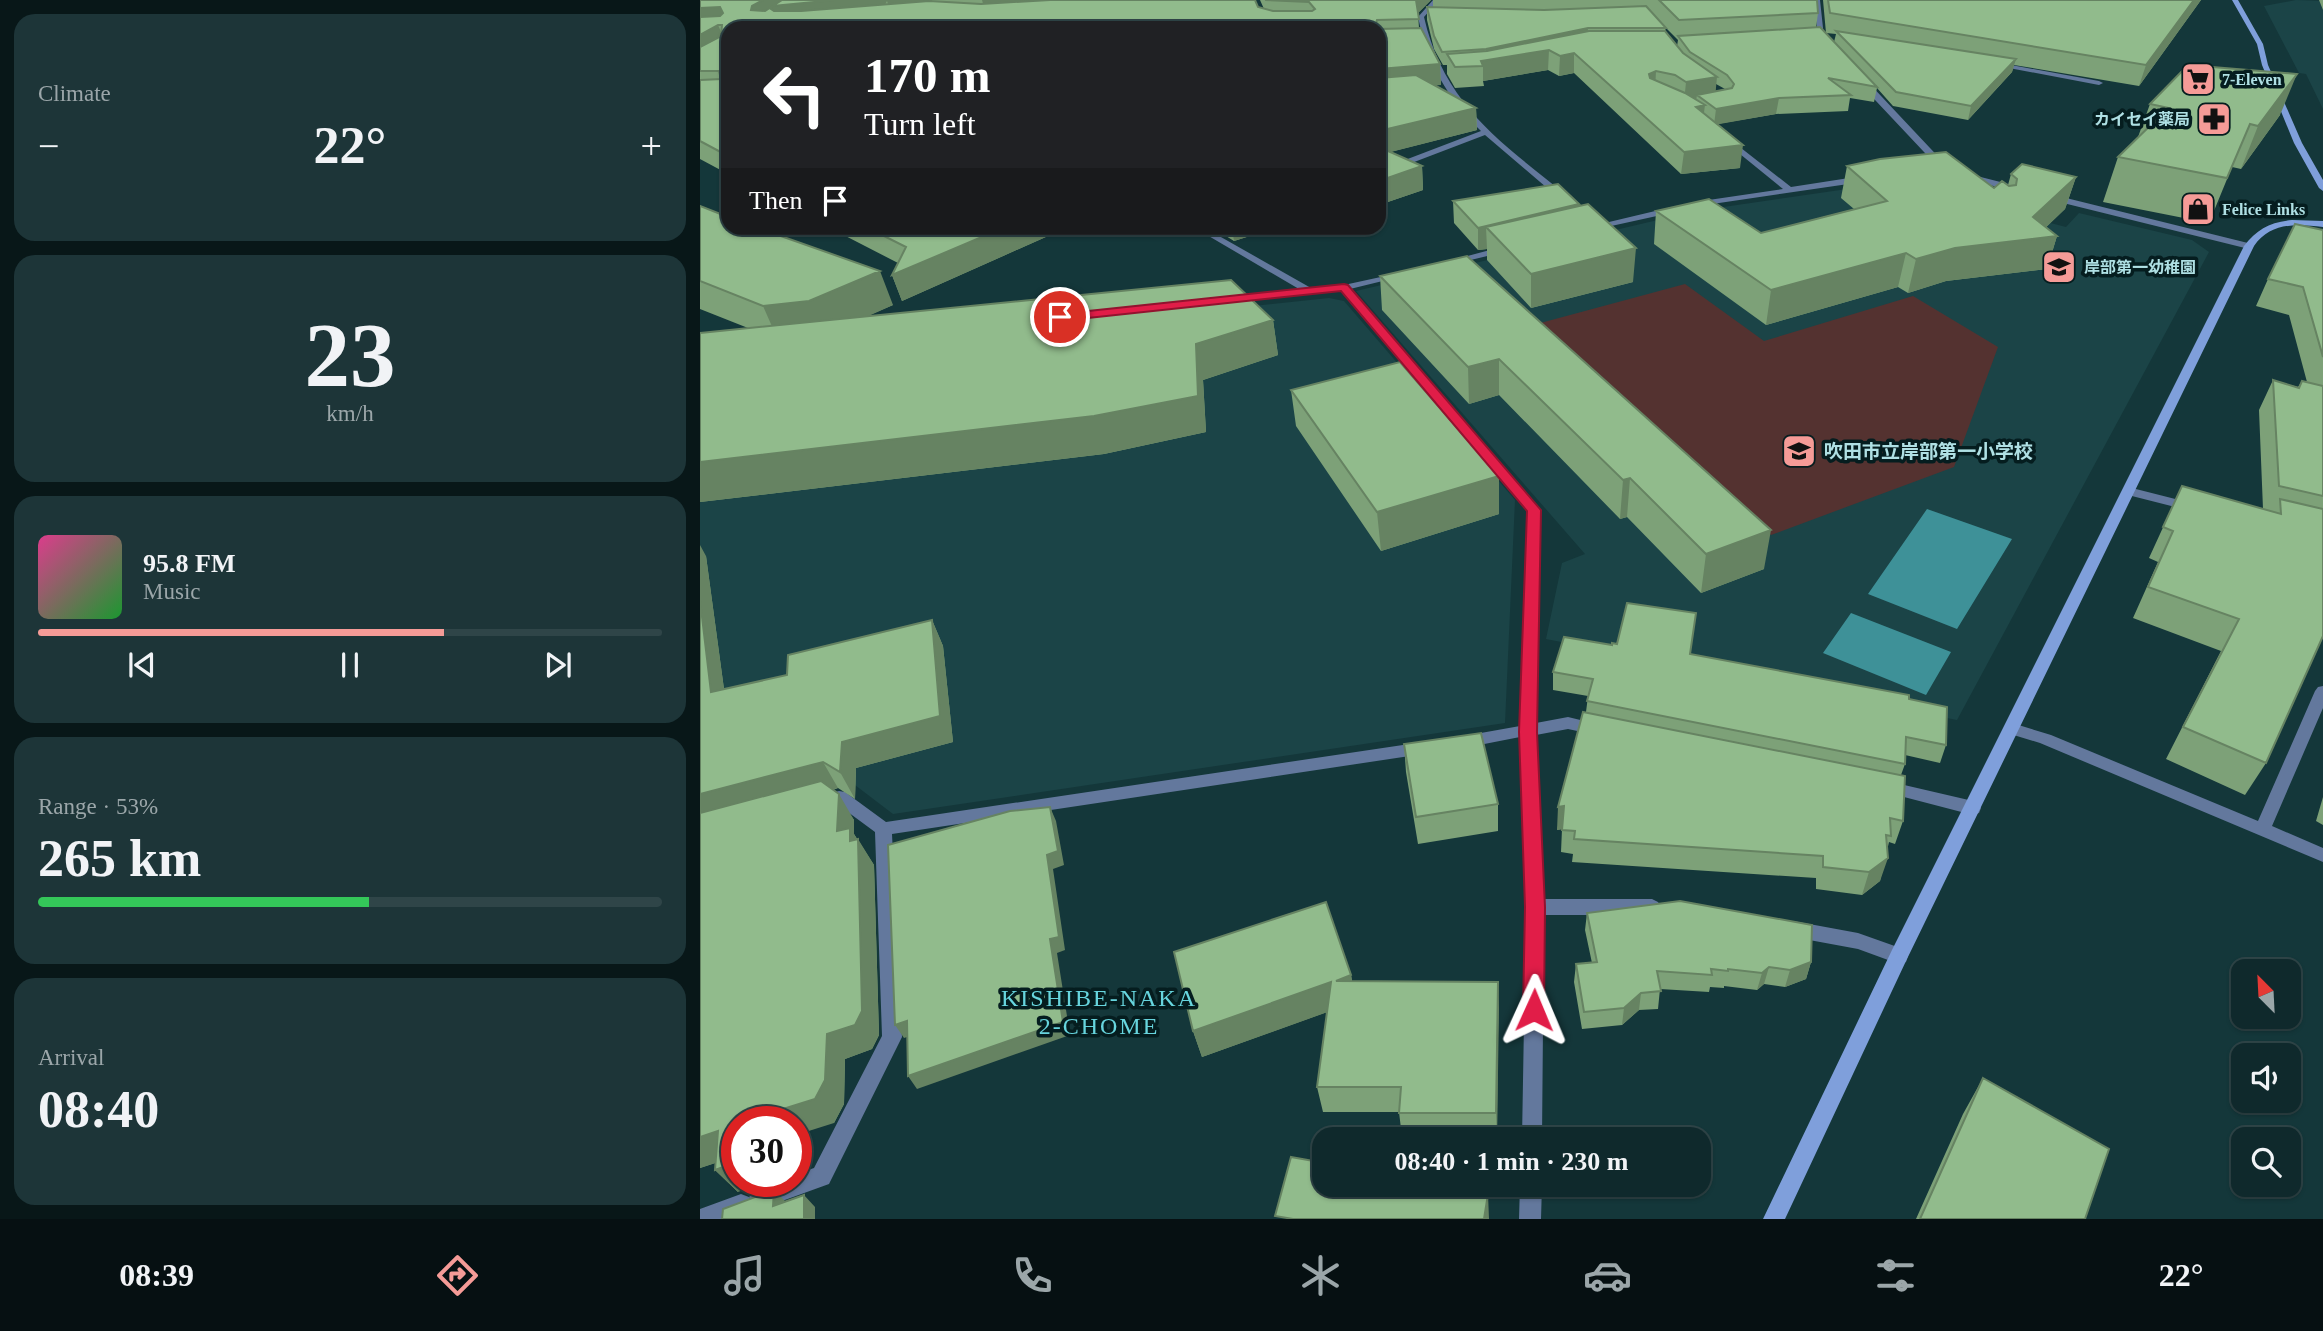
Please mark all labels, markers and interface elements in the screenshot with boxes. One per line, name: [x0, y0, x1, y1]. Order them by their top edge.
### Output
text: 170 m: [864, 48, 991, 103]
icon: left: [749, 49, 840, 140]
supermarket icon: 7-Eleven: [2179, 60, 2217, 98]
place label: 7-Eleven: [2222, 71, 2282, 88]
text: Climate: [38, 81, 111, 106]
pharmacy icon: カイセイ薬局: [2195, 100, 2233, 138]
text: Turn left: [864, 106, 976, 142]
place label: カイセイ薬局: [2094, 111, 2190, 128]
text: 22°: [314, 117, 386, 174]
text: −: [38, 125, 59, 167]
text: +: [641, 125, 662, 167]
icon: arrive: [816, 182, 854, 220]
text: Then: [749, 186, 802, 215]
shop icon: Felice Links: [2179, 190, 2217, 228]
place label: Felice Links: [2222, 201, 2305, 218]
school or university icon: 岸部第一幼稚園: [2040, 248, 2078, 286]
place label: 岸部第一幼稚園: [2084, 259, 2196, 276]
pin: [1030, 287, 1090, 347]
icon: arrive: [1041, 298, 1079, 336]
text: 23: [305, 305, 396, 406]
text: km/h: [326, 401, 374, 426]
school or university icon: 吹田市立岸部第一小学校: [1780, 432, 1818, 470]
place label: 吹田市立岸部第一小学校: [1824, 441, 2033, 462]
text: 95.8 FM: [143, 549, 235, 578]
text: Music: [143, 579, 201, 604]
icon: previous: [123, 646, 161, 684]
icon: pause: [331, 646, 369, 684]
icon: next: [539, 646, 577, 684]
text: Range · 53%: [38, 794, 158, 819]
text: 265 km: [38, 830, 201, 887]
north arrow: [2231, 959, 2301, 1029]
map controls: [2231, 959, 2301, 1197]
position arrow: [1497, 973, 1571, 1047]
district label: KISHIBE-NAKA 2-CHOME: [1001, 985, 1197, 1039]
button: sound: [2231, 1043, 2301, 1113]
text: Arrival: [38, 1045, 104, 1070]
text: 08:40: [38, 1081, 159, 1138]
speed limit sign: 30: [721, 1106, 812, 1197]
button: search: [2231, 1127, 2301, 1197]
text: 08:40 · 1 min · 230 m: [1395, 1147, 1629, 1176]
icon: directions: [433, 1251, 482, 1300]
icon: music: [720, 1251, 769, 1300]
icon: phone: [1008, 1251, 1057, 1300]
icon: climate: [1296, 1251, 1345, 1300]
icon: car: [1583, 1251, 1632, 1300]
icon: filters: [1871, 1251, 1920, 1300]
text: 08:39: [119, 1257, 194, 1293]
text: 22°: [2159, 1257, 2204, 1293]

